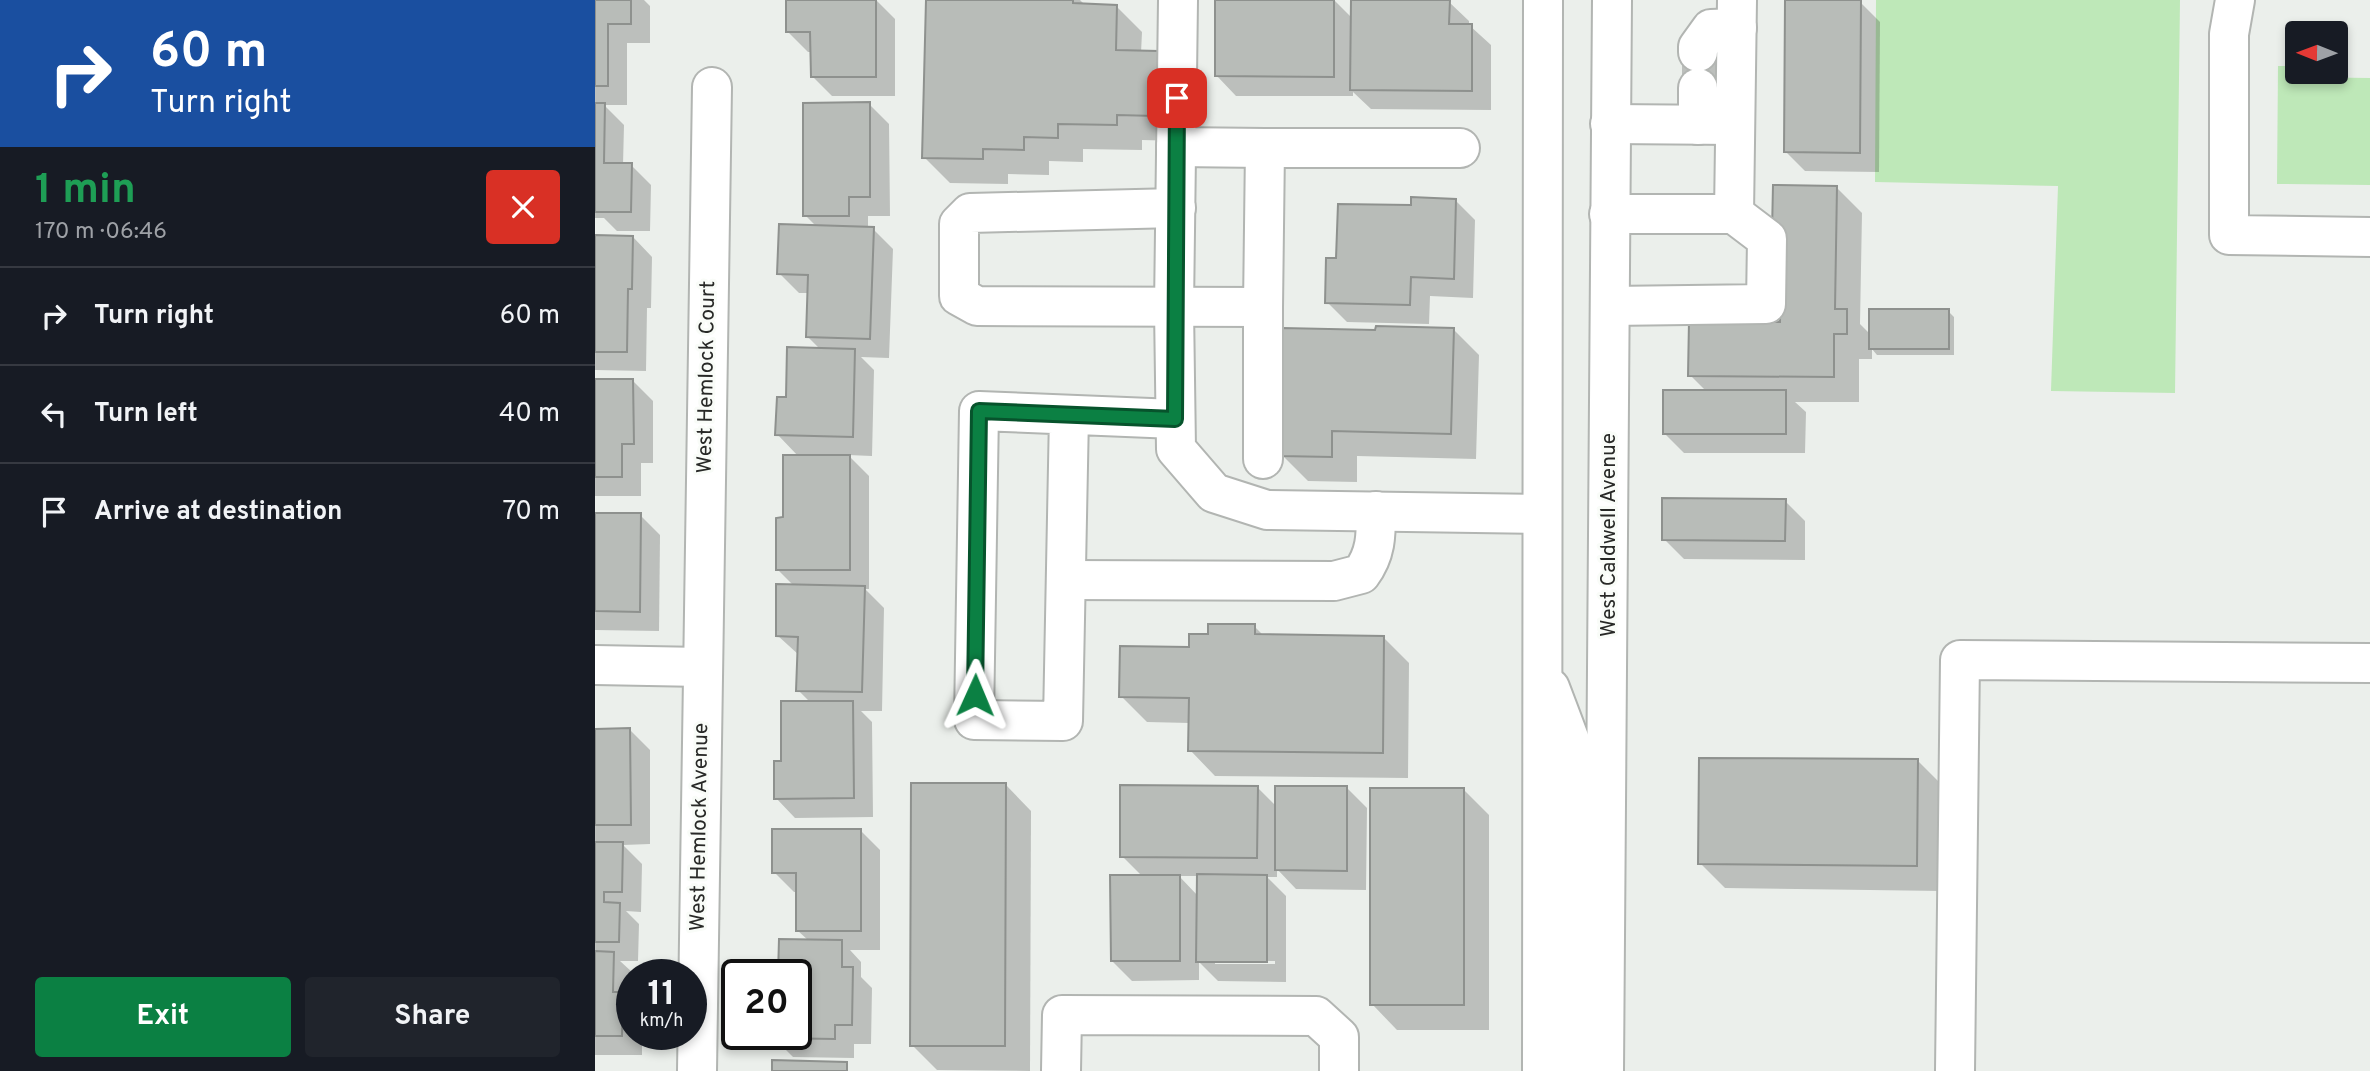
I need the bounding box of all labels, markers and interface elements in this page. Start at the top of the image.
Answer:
north arrow [2285,21,2349,84]
map controls [2285,21,2348,84]
text: 60 m [150,23,268,85]
icon: right [35,28,126,119]
pin [1147,68,1207,128]
icon: arrive [1158,79,1196,117]
text: Turn right [150,84,292,124]
text: 1 min [35,165,136,218]
button: close [486,170,560,244]
text: 170 m · 06:46 [35,218,167,247]
street label: West Hemlock Court [692,280,722,474]
icon: right [35,297,73,335]
text: Turn right [94,300,214,333]
text: 60 m [500,300,560,333]
icon: left [35,395,73,433]
text: Turn left [94,398,198,431]
text: 40 m [499,398,560,431]
street label: West Caldwell Avenue [1596,433,1623,637]
icon: arrive [35,493,73,531]
text: Arrive at destination [94,496,342,529]
text: 70 m [502,496,560,529]
position arrow [938,658,1012,732]
street label: West Hemlock Avenue [685,723,715,931]
speed limit sign: 20 [721,959,812,1050]
text: 11 [648,973,676,1017]
button: Exit [35,977,291,1057]
button: Share [305,977,560,1057]
text: km/h [640,1010,683,1033]

